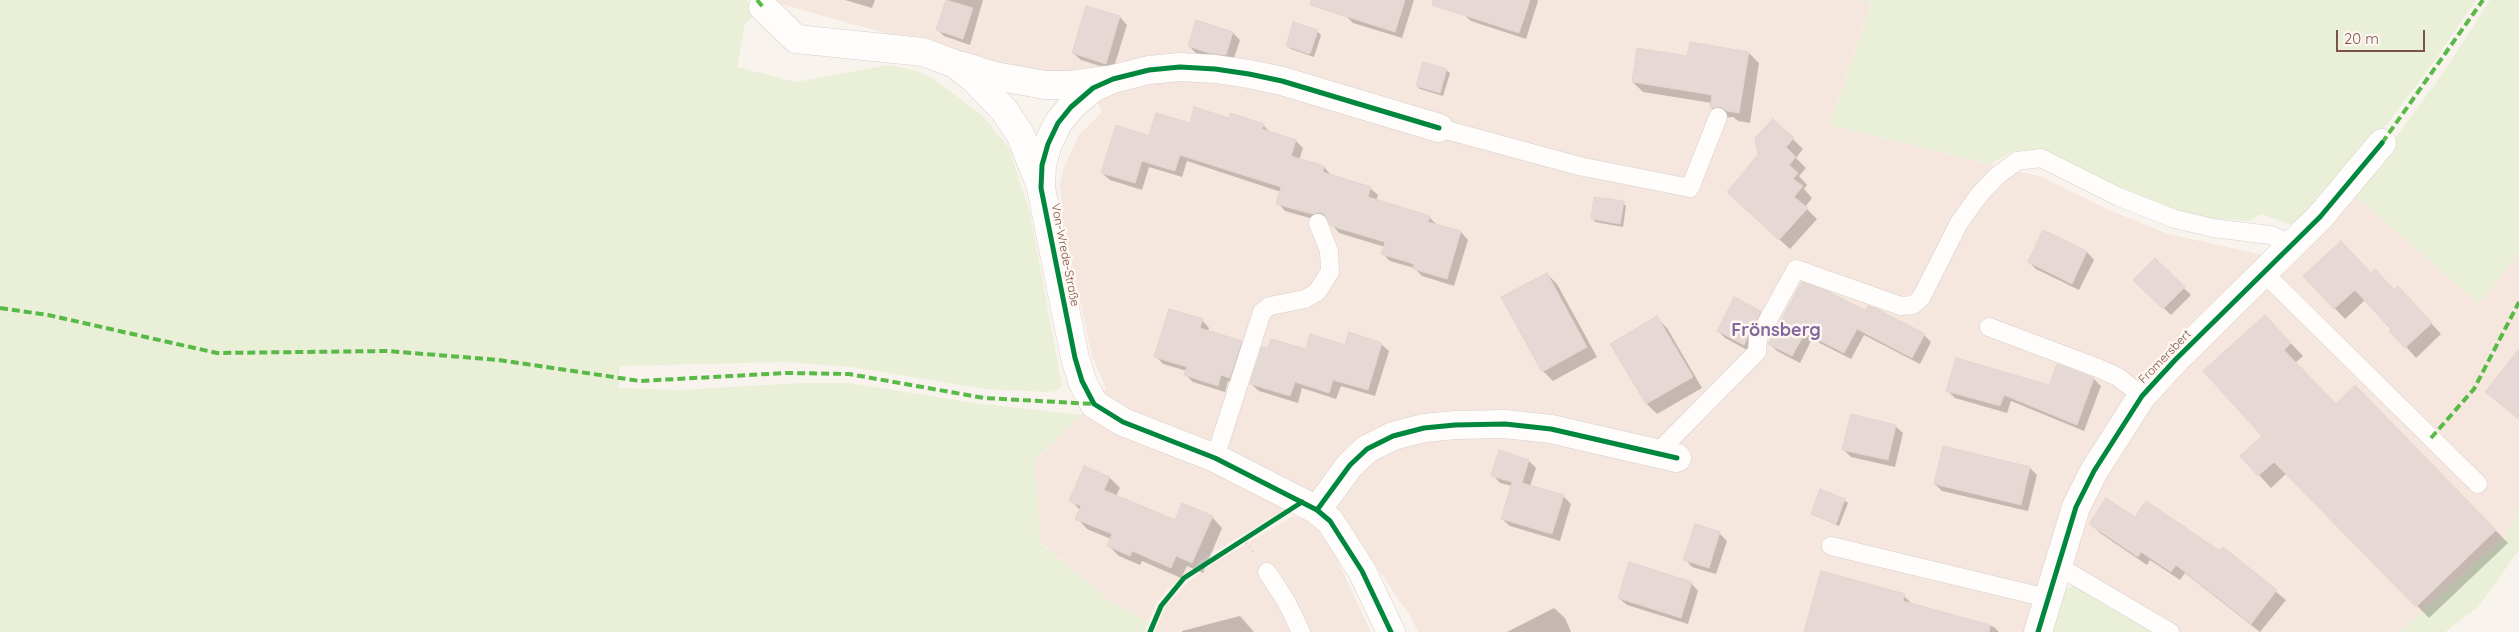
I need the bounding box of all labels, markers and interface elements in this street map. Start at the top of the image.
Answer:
scale bar [2339,20,2428,52]
text: 20 m [2344,29,2379,48]
street label: Von-Wrede-Straße [1048,202,1082,308]
district label: Frönsberg [1731,320,1821,342]
street label: Fromersbert [2136,327,2194,387]

